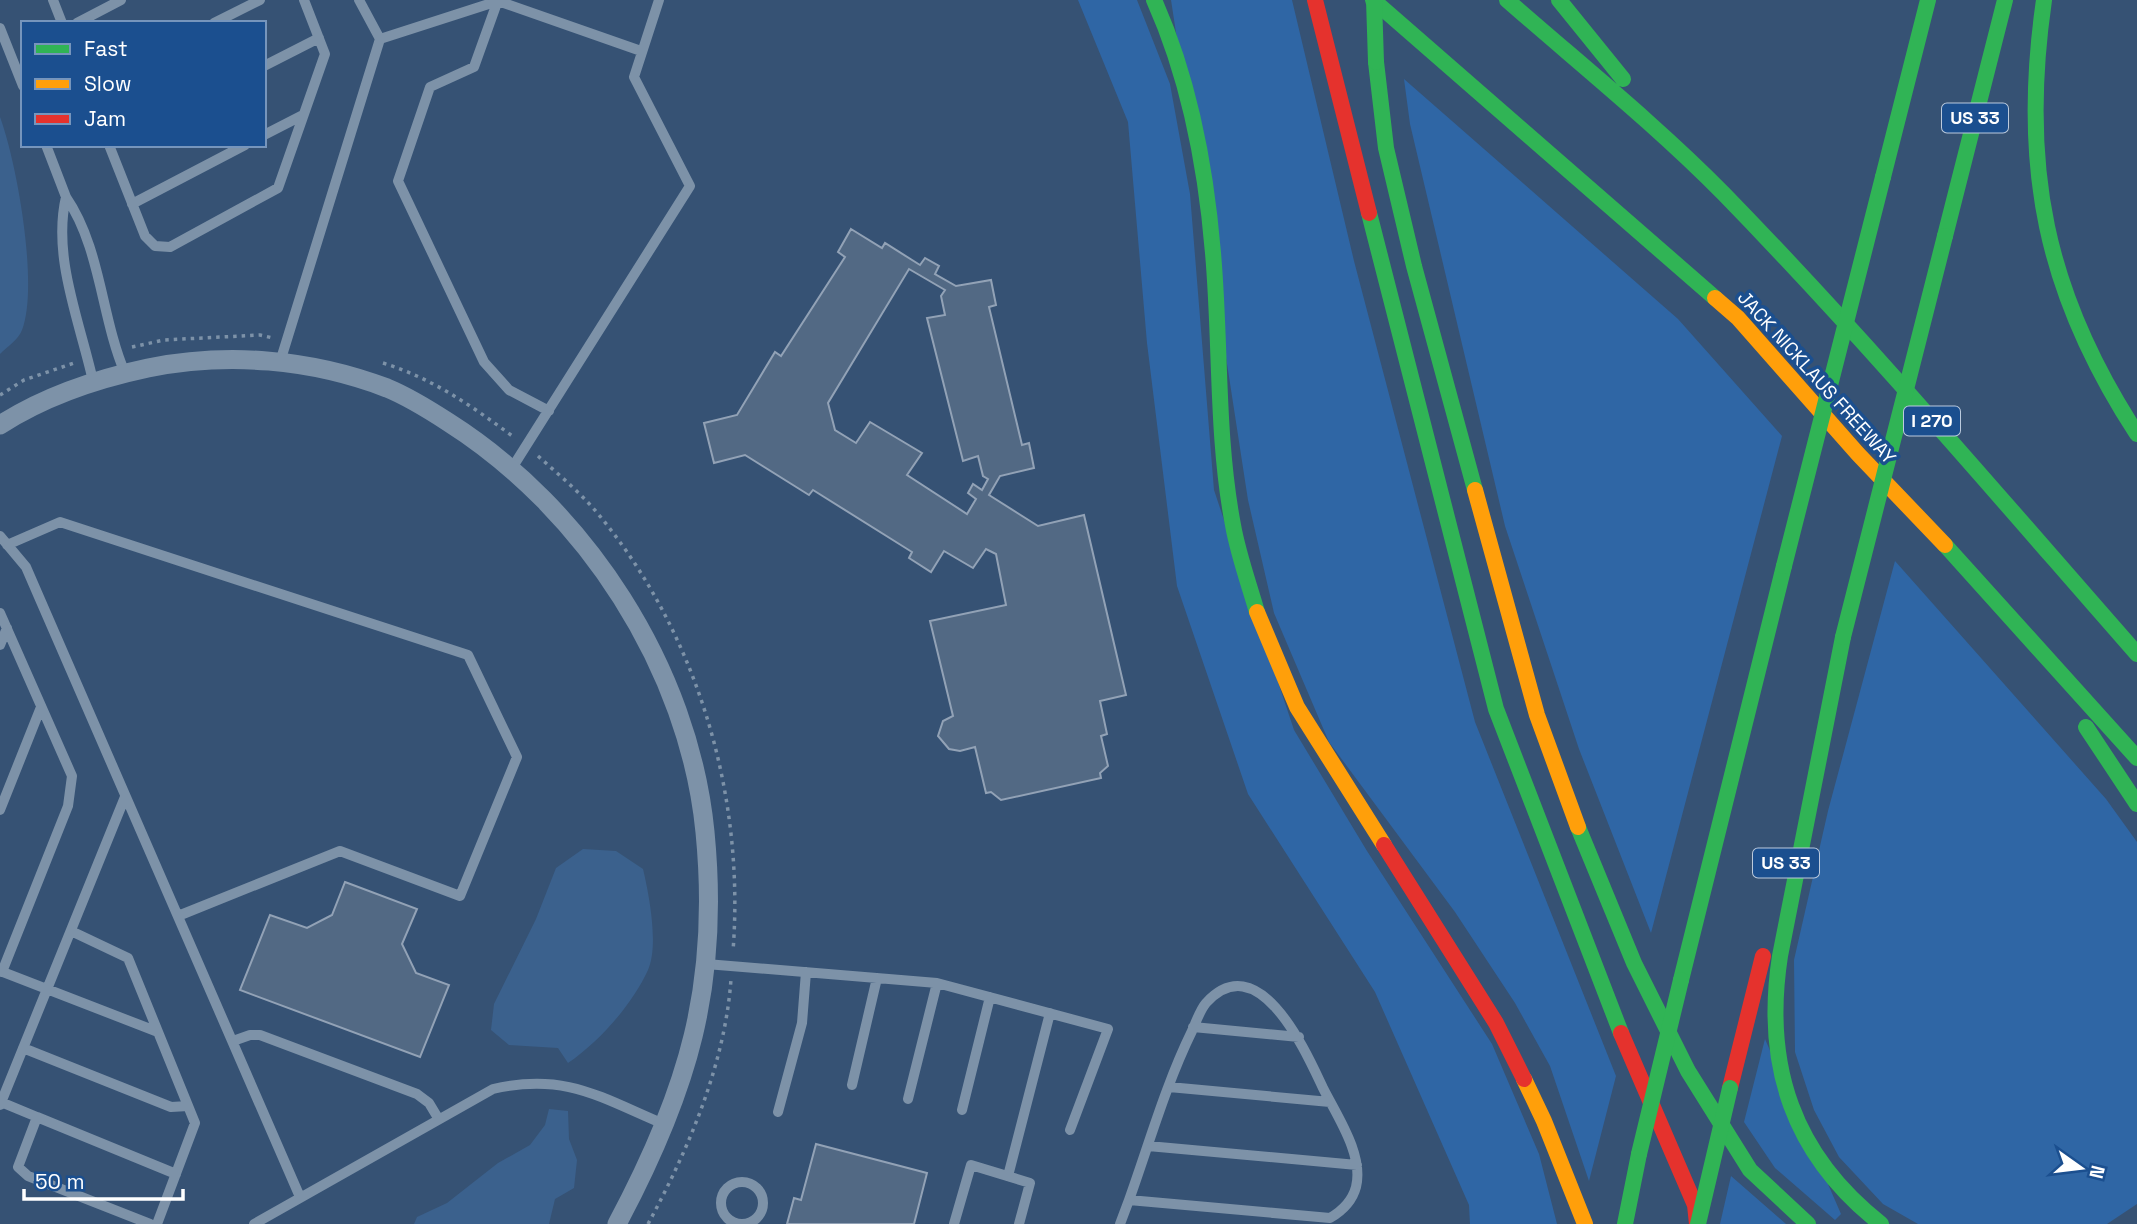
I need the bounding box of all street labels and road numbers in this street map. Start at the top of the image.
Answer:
road number: US 33 [1942,104,2008,132]
street label: JACK NICKLAUS FREEWAY [1732,285,1902,470]
road number: I 270 [1904,407,1960,436]
road number: US 33 [1753,848,1819,878]

